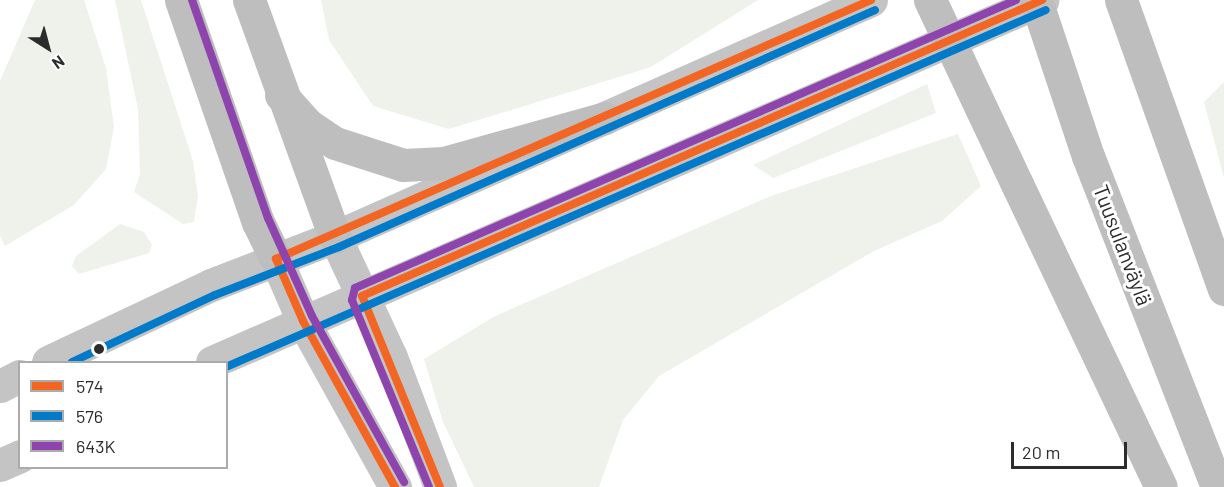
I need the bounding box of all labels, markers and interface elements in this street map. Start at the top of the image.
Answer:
north arrow [18,18,78,78]
text: N [49,52,69,74]
street label: Tuusulanväylä [1088,181,1158,309]
unlabelled marker [93,343,105,355]
legend [18,361,228,469]
text: 574 [76,375,104,397]
text: 576 [76,405,103,427]
scale bar [1014,430,1130,468]
text: 643K [76,435,115,457]
text: 20 m [1022,441,1060,463]

